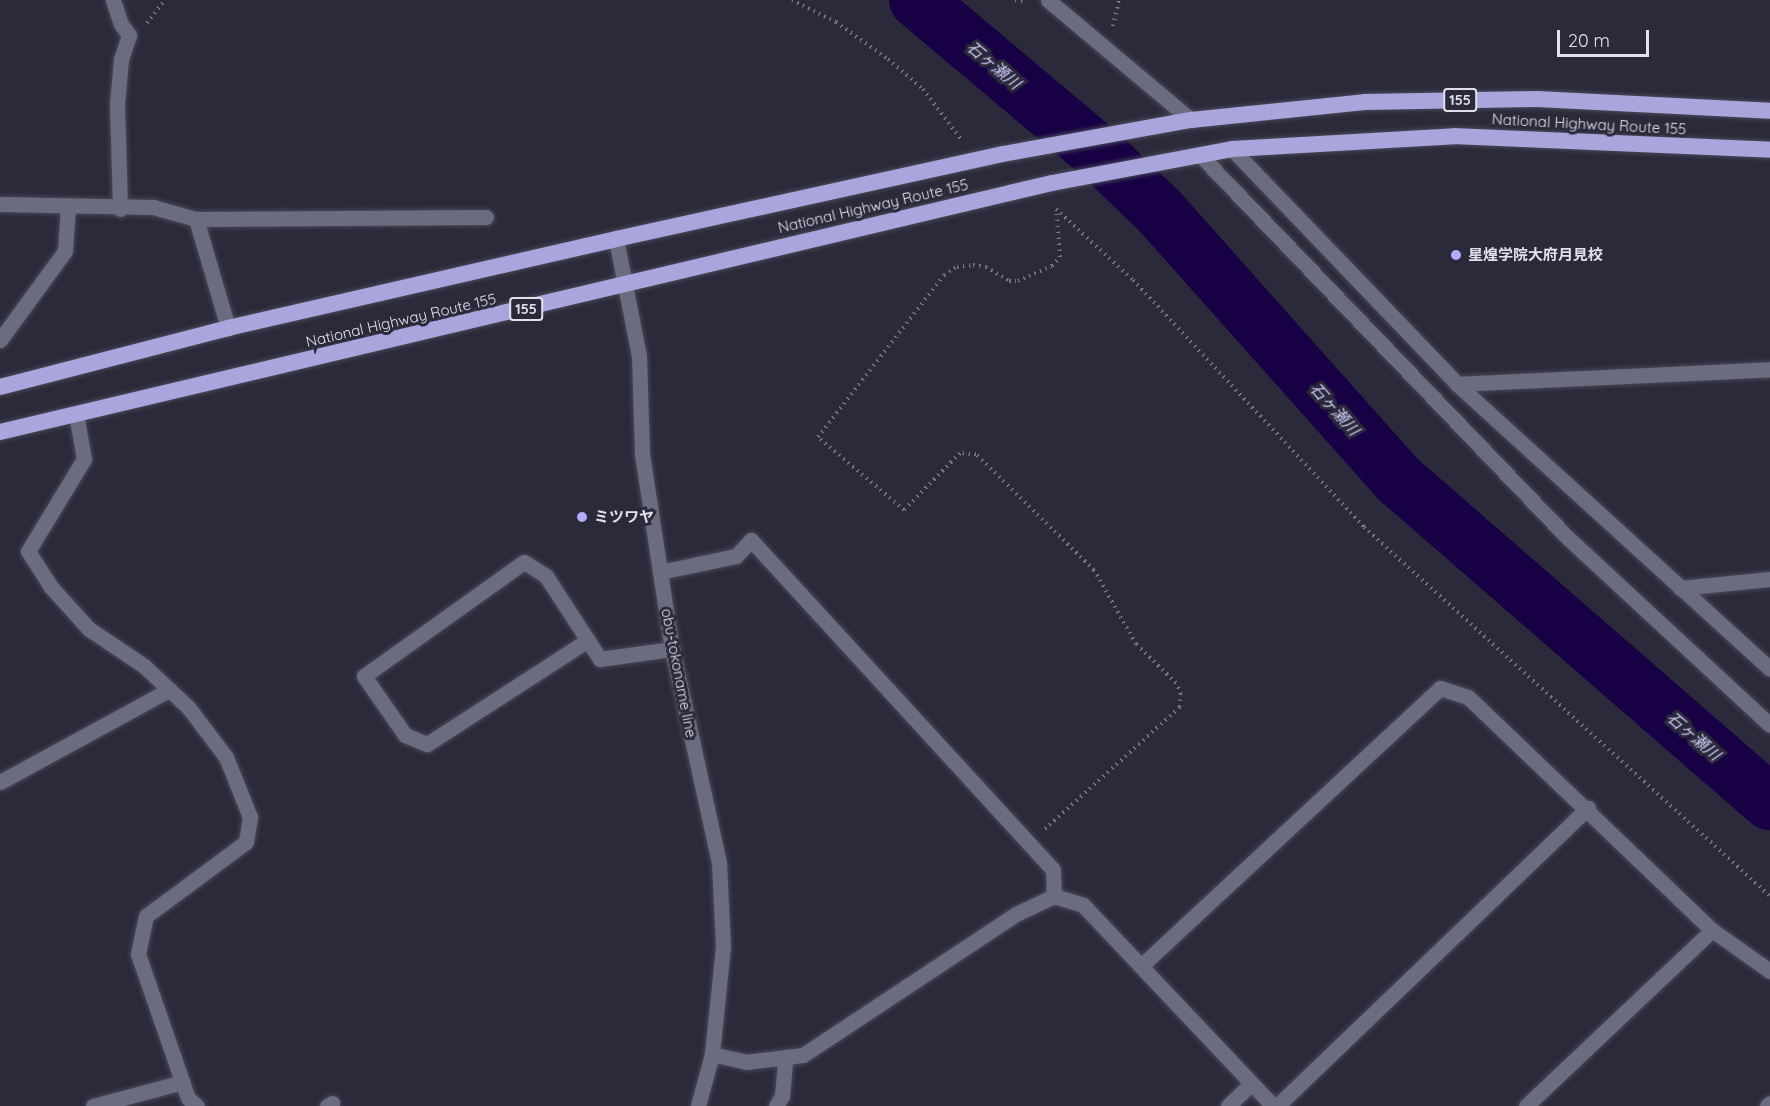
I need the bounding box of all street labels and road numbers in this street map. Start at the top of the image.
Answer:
road number: 155 [1442,89,1478,111]
street label: National Highway Route 155 [1491,110,1687,138]
street label: National Highway Route 155 [776,175,970,237]
street label: National Highway Route 155 [304,289,498,351]
road number: 155 [508,298,544,320]
street label: obu-tokoname line [658,607,700,739]

